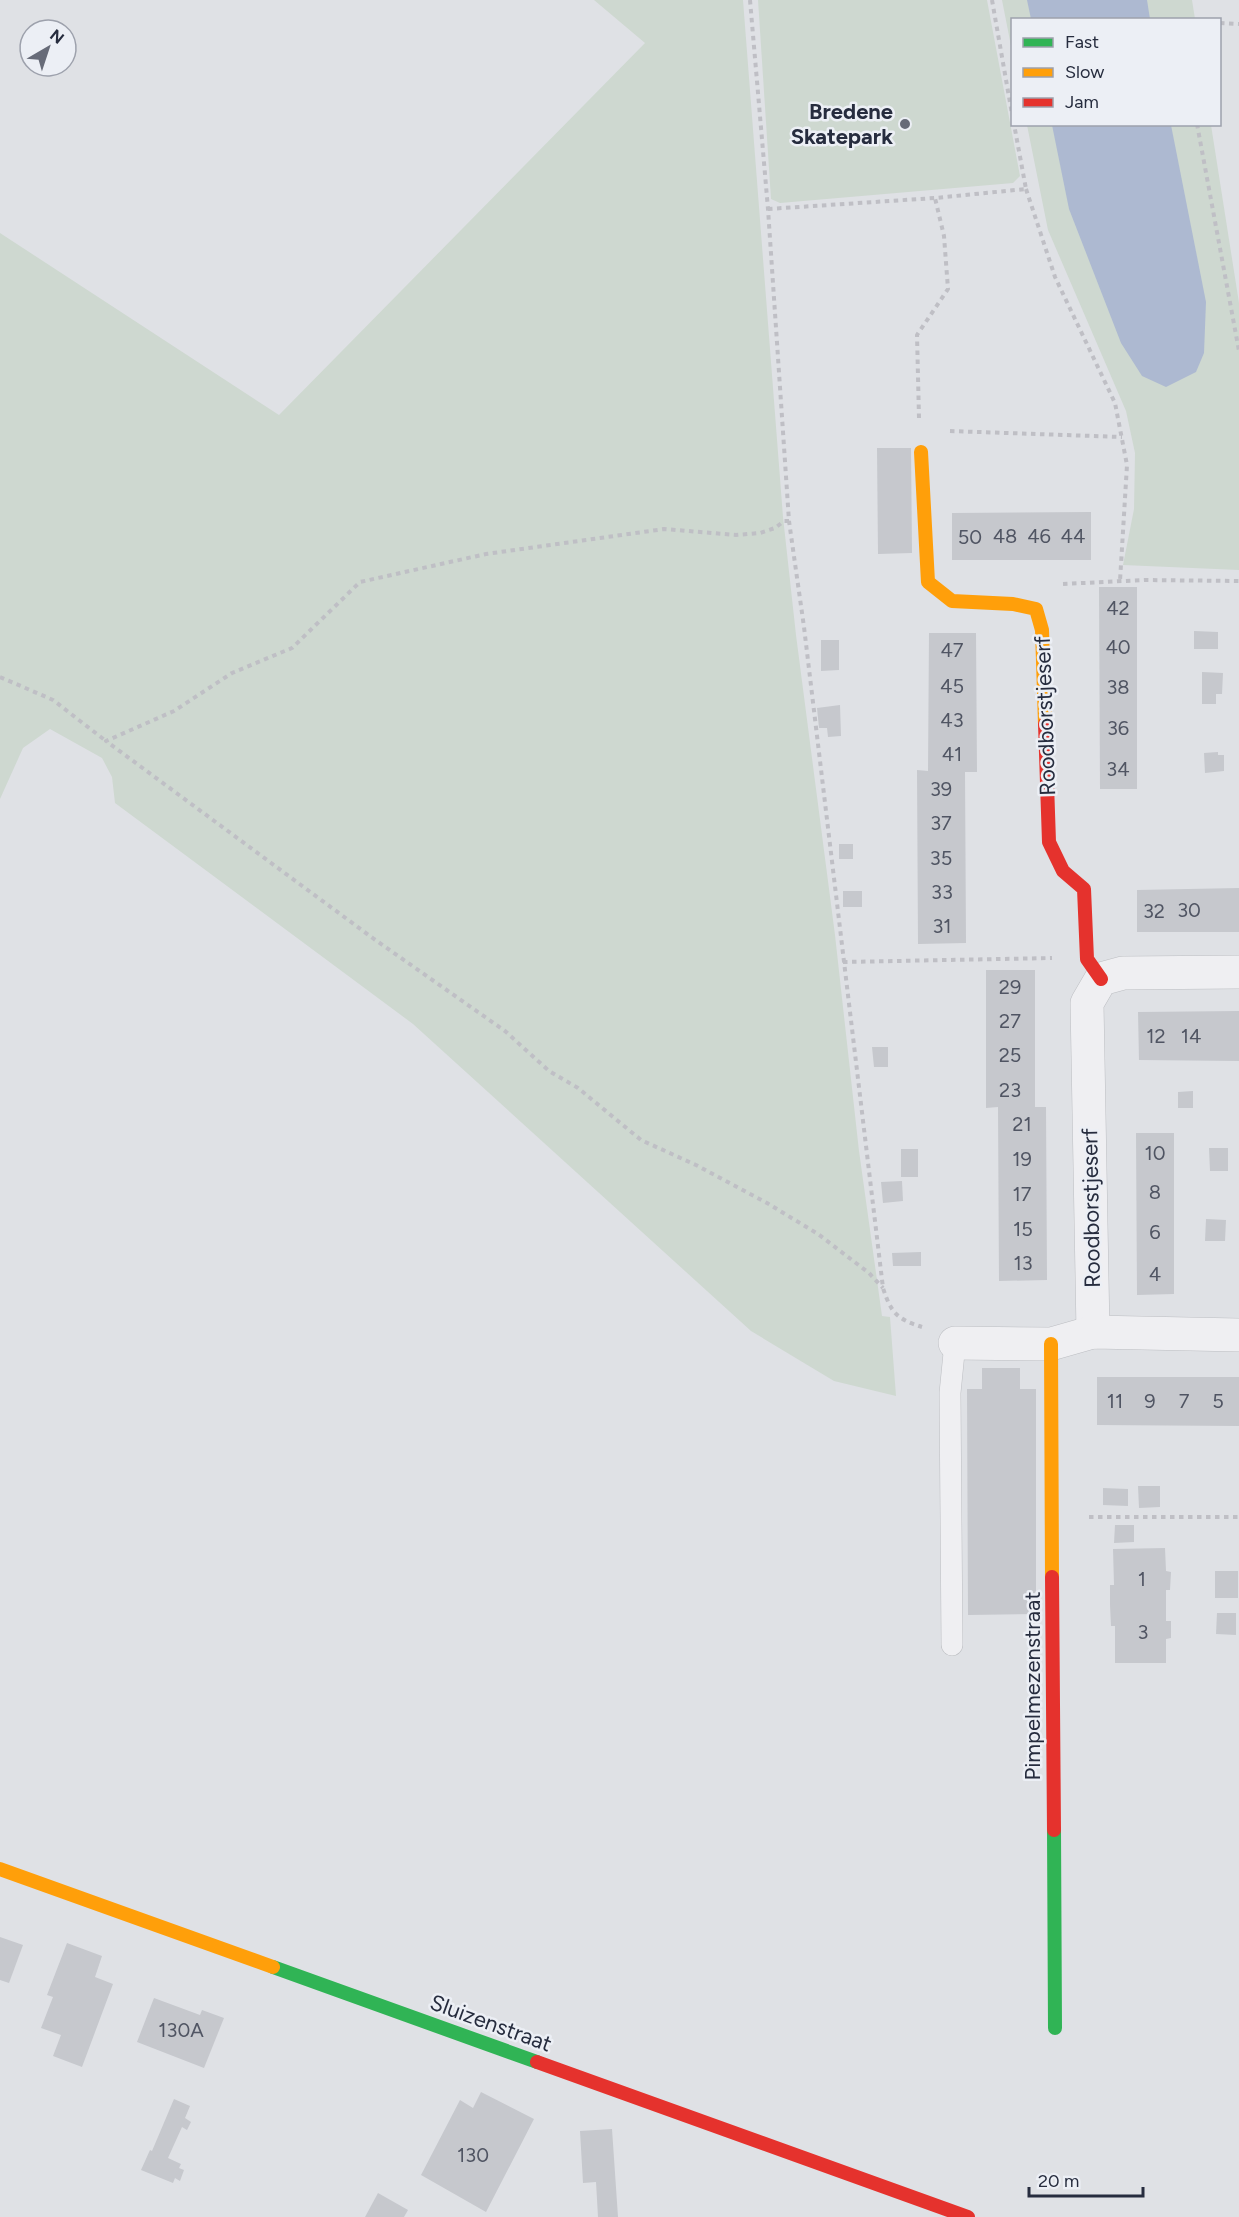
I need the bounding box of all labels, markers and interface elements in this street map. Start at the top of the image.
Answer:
north arrow [18,18,78,78]
legend [1011,18,1221,126]
text: N [46,25,68,48]
text: Fast [1065,31,1099,53]
text: Slow [1065,61,1104,83]
text: Jam [1065,91,1099,113]
place label: Bredene Skatepark [791,98,893,150]
marker: Bredene Skatepark [898,117,912,131]
house number: 48 [993,524,1017,548]
house number: 46 [1027,524,1051,548]
house number: 44 [1061,524,1085,548]
house number: 50 [958,525,982,549]
house number: 42 [1106,596,1130,620]
street label: Roodborstjeserf [1029,635,1061,796]
house number: 40 [1105,635,1131,659]
house number: 47 [940,638,964,662]
house number: 45 [940,674,964,698]
house number: 38 [1106,675,1130,699]
house number: 43 [940,708,964,732]
house number: 36 [1107,716,1129,740]
house number: 41 [942,742,962,766]
house number: 34 [1106,757,1130,781]
house number: 39 [930,777,952,801]
house number: 37 [930,811,952,835]
house number: 35 [930,846,952,870]
house number: 33 [931,880,953,904]
house number: 30 [1177,898,1201,922]
house number: 32 [1143,899,1165,923]
house number: 31 [932,914,952,938]
house number: 29 [999,975,1021,999]
house number: 27 [999,1009,1021,1033]
house number: 12 [1146,1024,1166,1048]
house number: 14 [1181,1024,1201,1048]
house number: 25 [999,1043,1021,1067]
house number: 23 [999,1078,1021,1102]
house number: 21 [1012,1112,1032,1136]
street label: Roodborstjeserf [1076,1127,1106,1288]
house number: 10 [1144,1141,1166,1165]
house number: 19 [1012,1147,1032,1171]
house number: 8 [1149,1180,1161,1204]
house number: 17 [1013,1182,1032,1206]
house number: 15 [1013,1217,1033,1241]
house number: 6 [1149,1220,1161,1244]
house number: 13 [1013,1251,1033,1275]
house number: 4 [1149,1262,1161,1286]
house number: 11 [1107,1389,1123,1413]
house number: 9 [1144,1389,1156,1413]
house number: 7 [1179,1389,1190,1413]
house number: 5 [1212,1389,1224,1413]
house number: 1 [1138,1567,1146,1591]
street label: Pimpelmezenstraat [1019,1591,1046,1781]
house number: 3 [1138,1620,1148,1644]
street label: Sluizenstraat [426,1988,556,2058]
house number: 130A [158,2018,204,2042]
house number: 130 [457,2143,489,2167]
scale bar [1029,2160,1143,2198]
text: 20 m [1038,2170,1079,2192]

